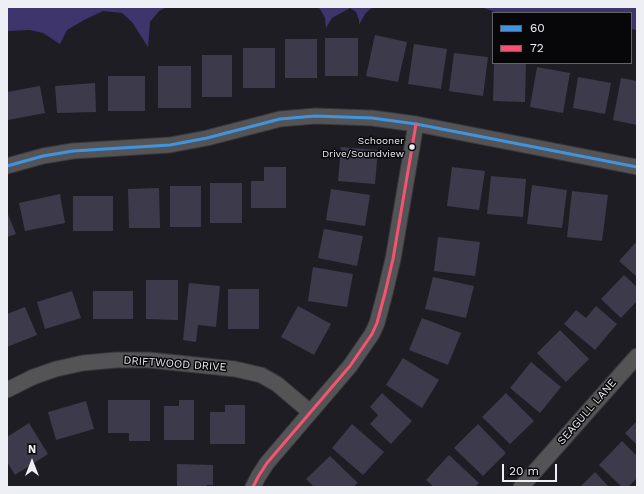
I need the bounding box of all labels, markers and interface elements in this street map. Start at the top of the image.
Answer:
legend [492,12,632,64]
text: 60 [530,21,545,35]
text: 72 [530,41,544,55]
place label: Schooner Drive/Soundview [322,135,404,158]
marker: Schooner Drive/Soundview [407,142,417,152]
street label: DRIFTWOOD DRIVE [123,354,227,374]
street label: SEAGULL LANE [555,376,619,448]
north arrow [12,442,52,482]
text: N [28,443,36,456]
scale bar [504,456,559,482]
text: 20 m [509,464,539,478]

